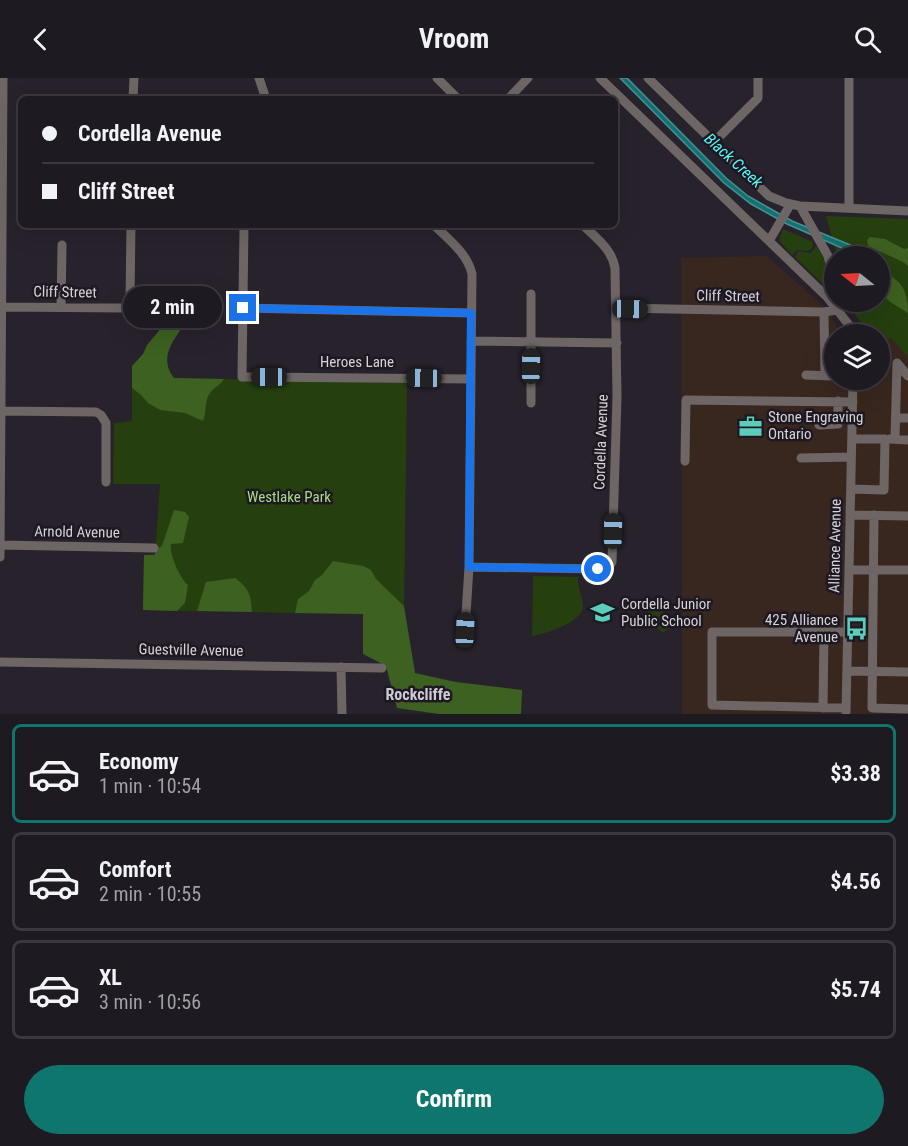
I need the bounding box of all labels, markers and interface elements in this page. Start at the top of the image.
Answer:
icon: back [24,23,57,56]
text: Vroom [419,23,489,55]
icon: search [851,23,884,56]
text: Cordella Avenue [78,121,222,146]
water label: Black Creek [700,129,768,192]
text: Cliff Street [78,179,175,204]
north arrow [824,246,890,312]
map controls [824,246,890,390]
street label: Cliff Street [33,282,97,302]
street label: Cliff Street [696,286,760,306]
callout: 2 min [123,287,222,329]
route end [229,294,256,321]
text: 2 min [150,295,195,319]
car [612,300,648,318]
button: layers [824,324,890,390]
car [522,348,540,384]
street label: Heroes Lane [320,353,394,371]
car [251,368,287,386]
car [406,369,442,387]
street label: Cordella Avenue [590,394,612,490]
place label: Stone Engraving Ontario [768,408,863,443]
office icon: Stone Engraving Ontario [737,413,763,439]
park label: Westlake Park [247,488,331,506]
street label: Alliance Avenue [825,499,845,593]
car [604,513,622,549]
street label: Arnold Avenue [34,522,120,542]
route start [584,555,611,582]
place label: Cordella Junior Public School [621,595,711,630]
school or university icon: Cordella Junior Public School [590,600,616,626]
place label: 425 Alliance Avenue [765,611,838,646]
car [455,612,475,648]
bus stop icon: 425 Alliance Avenue [843,616,869,642]
street label: Guestville Avenue [138,640,244,660]
district label: Rockcliffe [385,685,451,704]
icon: car [27,747,81,801]
text: Economy [99,749,179,774]
text: $3.38 [830,761,881,786]
text: 1 min · 10:54 [99,774,201,798]
icon: car [27,855,81,909]
text: Comfort [99,857,172,882]
text: $4.56 [830,869,881,894]
text: 2 min · 10:55 [99,882,201,906]
icon: car [27,963,81,1017]
text: XL [99,965,122,990]
text: $5.74 [830,977,881,1002]
text: 3 min · 10:56 [99,990,201,1014]
button: Confirm [24,1065,884,1134]

